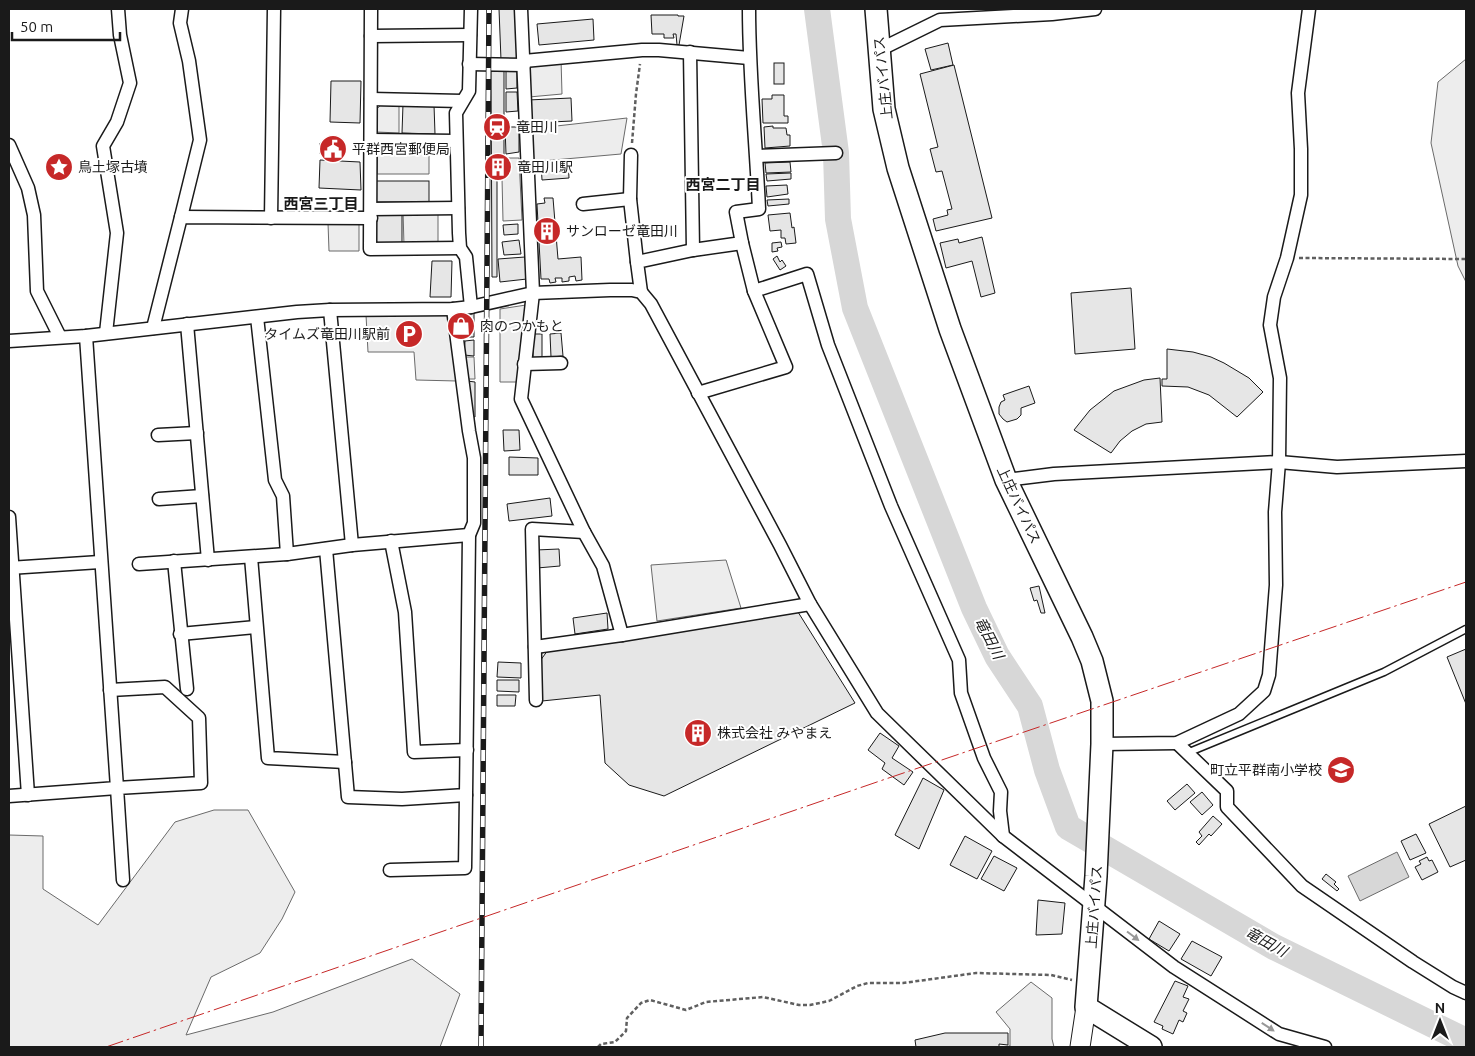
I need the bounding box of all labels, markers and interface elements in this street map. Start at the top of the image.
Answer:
scale bar [12,10,120,42]
text: 50 m [20,18,53,35]
street label: 上庄バイパス [871,36,895,120]
station icon: 竜田川 [482,112,512,142]
place label: 竜田川 [516,119,558,135]
public building icon: 平群西宮郵便局 [318,134,348,164]
place label: 平群西宮郵便局 [352,141,450,157]
place icon: 鳥土塚古墳 [44,152,74,182]
building icon: 竜田川駅 [483,152,513,182]
place label: 鳥土塚古墳 [78,159,148,175]
place label: 竜田川駅 [517,159,573,175]
district label: 西宮二丁目 [685,176,761,193]
district label: 西宮三丁目 [283,195,359,212]
building icon: サンローゼ竜田川 [532,216,562,246]
place label: サンローゼ竜田川 [566,223,678,239]
shop icon: 肉のつかもと [446,311,476,341]
place label: 肉のつかもと [480,318,564,334]
parking icon: タイムズ竜田川駅前 [394,319,424,349]
place label: タイムズ竜田川駅前 [264,326,390,342]
street label: 上庄バイパス [994,464,1044,546]
water label: 竜田川 [972,614,1008,663]
building icon: 株式会社 みやまえ [683,718,713,748]
place label: 株式会社 みやまえ [717,725,832,741]
school or university icon: 町立平群南小学校 [1326,755,1356,785]
place label: 町立平群南小学校 [1210,762,1322,778]
street label: 上庄バイパス [1083,865,1105,949]
water label: 竜田川 [1242,923,1292,961]
one-way arrow [1126,931,1140,941]
north arrow [1415,996,1465,1046]
text: N [1435,1000,1445,1016]
one-way arrow [1261,1022,1274,1032]

